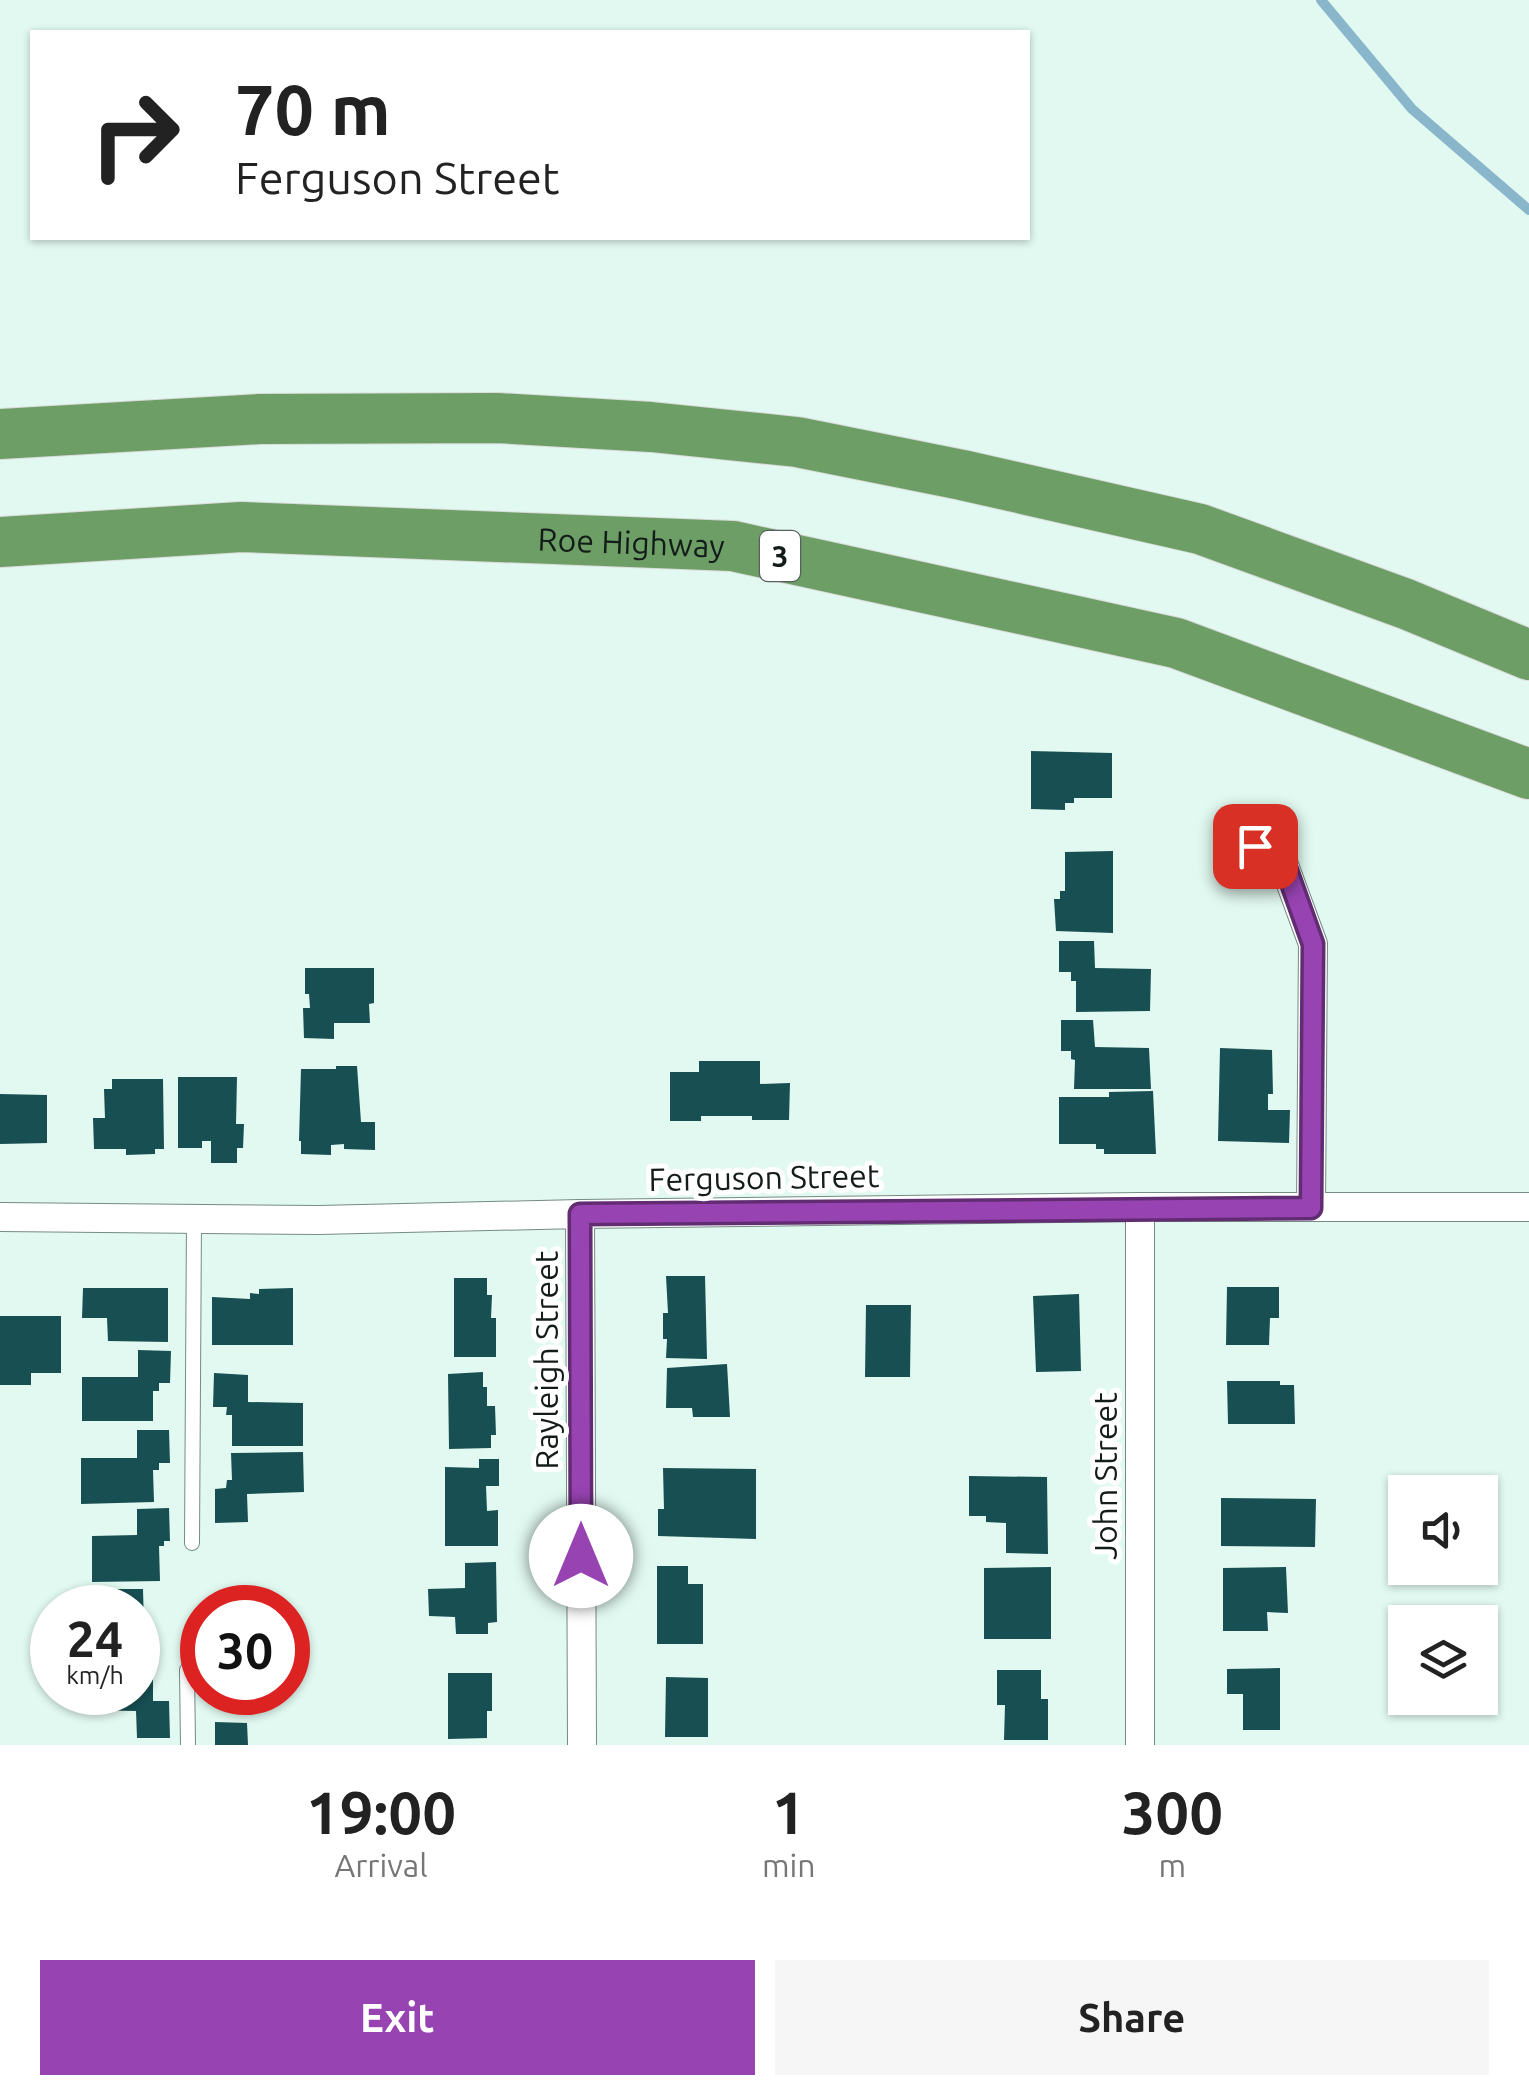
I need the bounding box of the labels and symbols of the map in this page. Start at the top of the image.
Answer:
street label: Roe Highway [537,520,725,564]
road number: 3 [760,531,800,581]
pin [1213,804,1298,889]
street label: Ferguson Street [648,1157,880,1197]
street label: Rayleigh Street [528,1250,564,1469]
street label: John Street [1087,1392,1123,1560]
position arrow [529,1504,633,1608]
speed limit sign: 30 [180,1585,310,1715]

